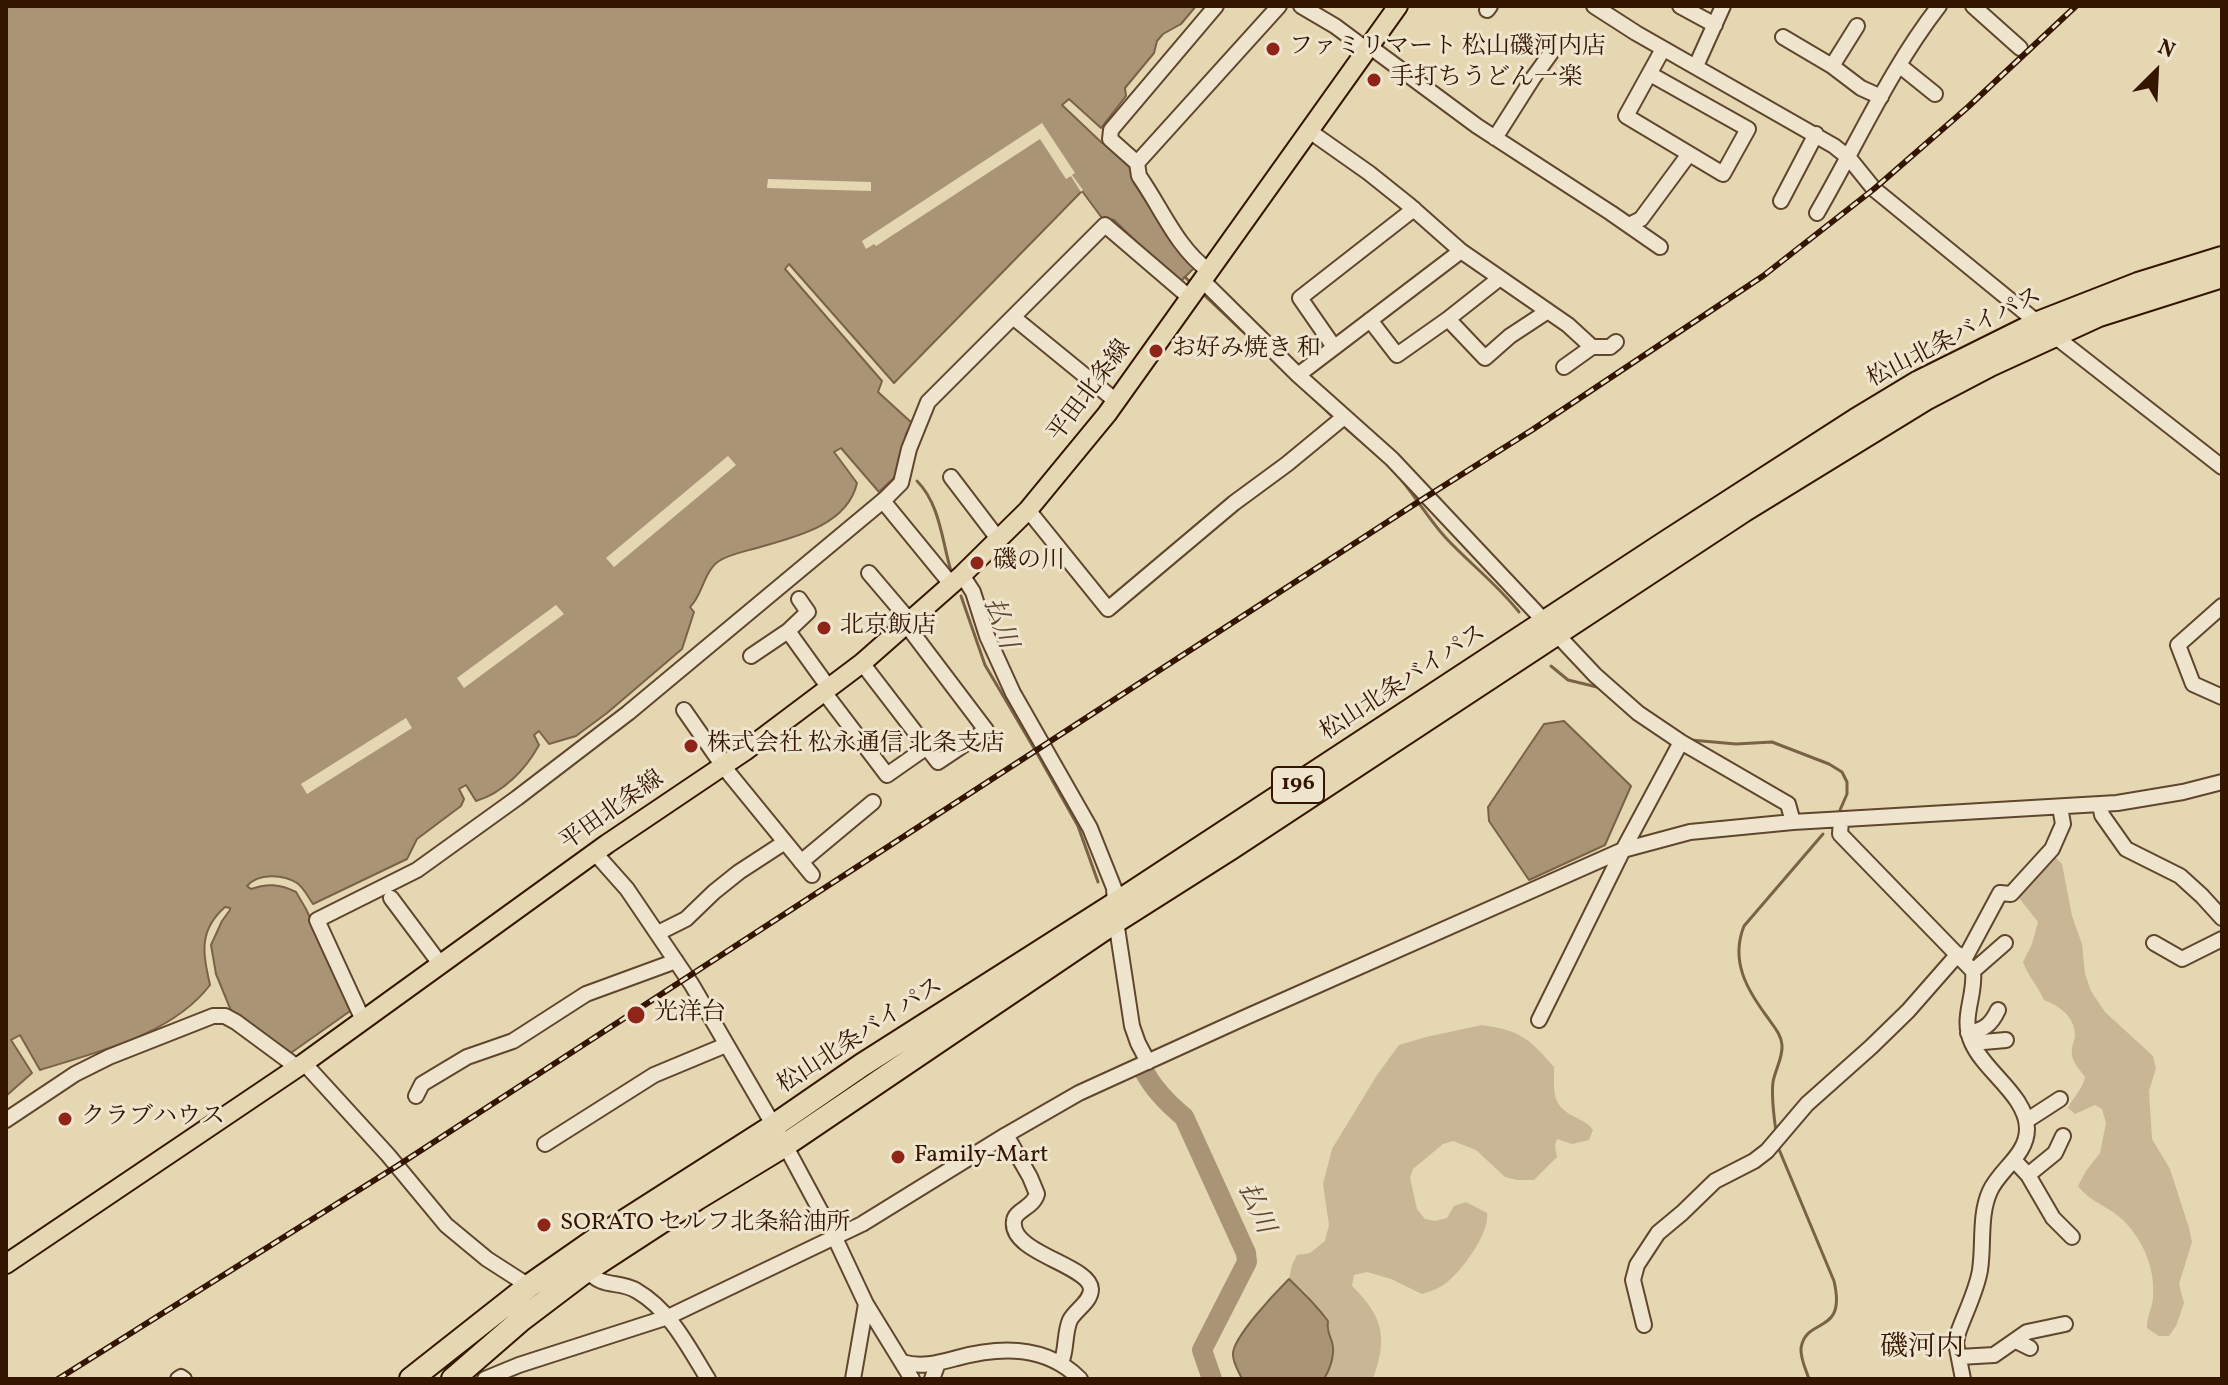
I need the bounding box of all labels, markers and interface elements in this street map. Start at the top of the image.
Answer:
north arrow [2116,32,2196,112]
text: N [2152,32,2180,67]
place label: ファミリマート 松山磯河内店 [1289,35,1606,63]
marker: ファミリマート 松山磯河内店 [1264,40,1282,58]
place label: 手打ちうどん一楽 [1390,66,1582,94]
marker: 手打ちうどん一楽 [1365,71,1383,89]
street label: 松山北条バイパス [1863,283,2047,395]
street label: 平田北条線 [1043,335,1139,449]
place label: お好み焼き 和 [1172,337,1321,365]
marker: お好み焼き 和 [1147,342,1165,360]
place label: 磯の川 [993,549,1065,577]
marker: 磯の川 [968,554,986,572]
water label: 払川 [974,594,1022,654]
place label: 北京飯店 [840,614,936,642]
marker: 北京飯店 [815,619,833,637]
street label: 松山北条バイパス [1316,620,1492,748]
place label: 株式会社 松永通信 北条支店 [707,732,1005,760]
marker: 株式会社 松永通信 北条支店 [682,737,700,755]
street label: 平田北条線 [556,766,670,858]
road number: 196 [1272,767,1324,803]
street label: 松山北条バイパス [773,973,949,1101]
place label: 光洋台 [654,1001,726,1029]
marker: 光洋台 [625,1004,647,1026]
place label: クラブハウス [81,1105,225,1133]
marker: クラブハウス [56,1110,74,1128]
place label: Family-Mart [914,1143,1048,1171]
marker: Family-Mart [889,1148,907,1166]
water label: 払川 [1229,1179,1279,1239]
place label: SORATO セルフ北条給油所 [560,1211,851,1239]
marker: SORATO セルフ北条給油所 [535,1216,553,1234]
district label: 磯河内 [1880,1333,1964,1367]

